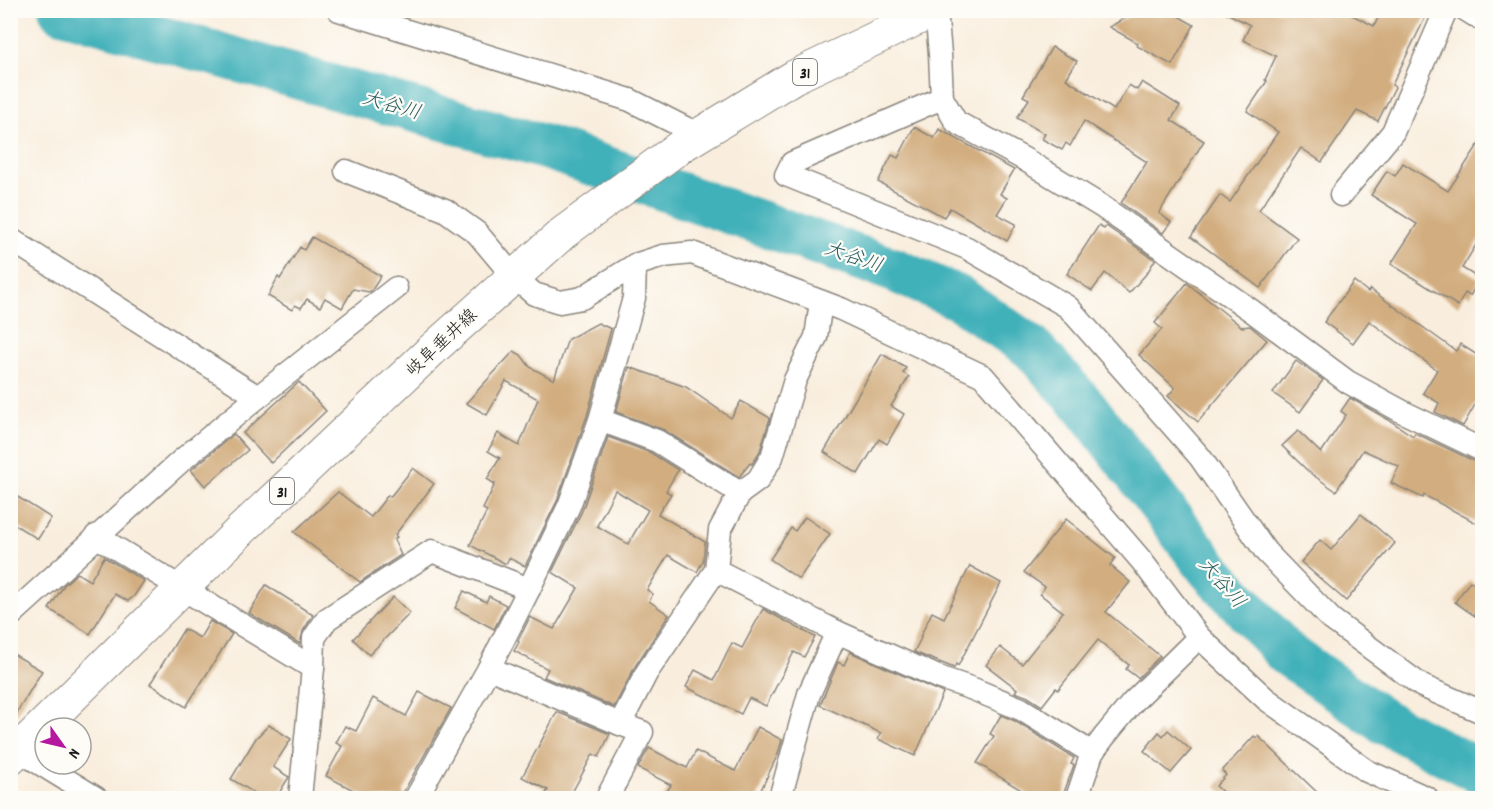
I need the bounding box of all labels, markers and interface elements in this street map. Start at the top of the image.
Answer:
road number: 31 [793,59,817,85]
water label: 大谷川 [358,85,424,129]
water label: 大谷川 [820,236,886,282]
street label: 岐阜垂井線 [401,304,484,384]
road number: 31 [270,478,294,504]
water label: 大谷川 [1190,552,1251,616]
north arrow [33,716,93,776]
text: N [62,743,85,763]

